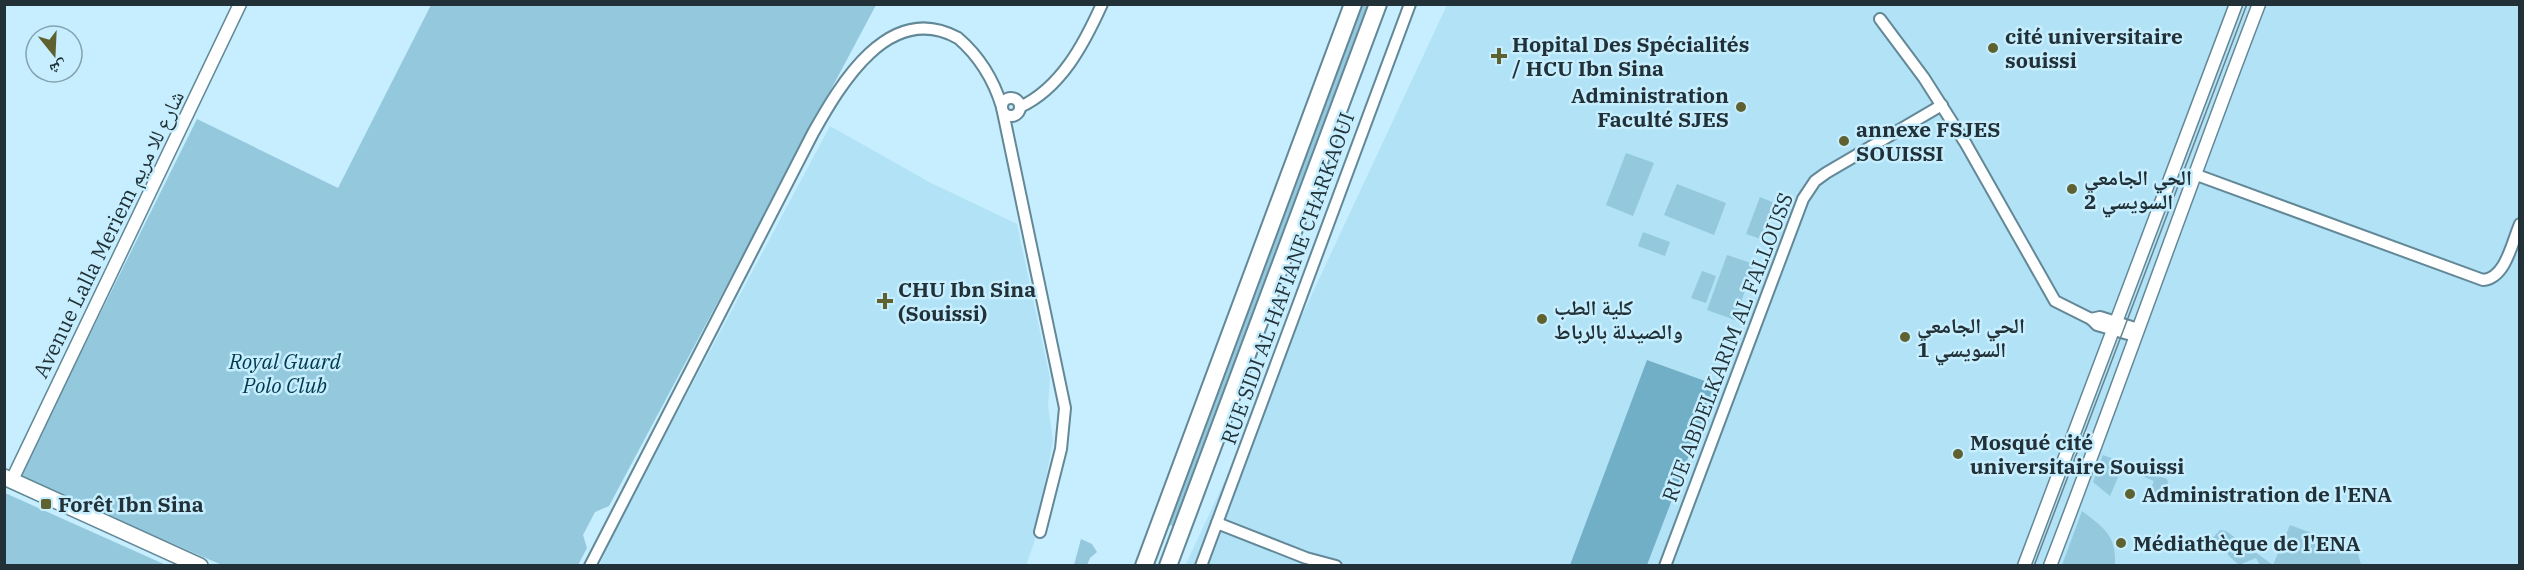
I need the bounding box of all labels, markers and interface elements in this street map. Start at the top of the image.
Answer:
place label: cité universitaire souissi [2005,22,2183,74]
north arrow [24,24,84,84]
place label: Hopital Des Spécialités / HCU Ibn Sina [1512,30,1749,82]
marker: cité universitaire souissi [1986,41,2000,55]
marker: Hopital Des Spécialités / HCU Ibn Sina [1490,47,1508,65]
text: ش [47,56,70,80]
place label: Administration Faculté SJES [1571,81,1729,133]
street label: Avenue Lalla Meriem شارع للا مريم [26,86,191,383]
marker: Administration Faculté SJES [1734,100,1748,114]
street label: RUE SIDI AL HAFIANE CHARKAOUI [1214,108,1360,448]
place label: annexe FSJES SOUISSI [1856,115,2000,167]
marker: annexe FSJES SOUISSI [1837,134,1851,148]
place label: الحي الجامعي السويسي 2 [2084,163,2192,218]
marker: الحي الجامعي السويسي 2 [2065,182,2079,196]
street label: RUE ABDELKARIM AL FALLOUSS [1655,189,1799,505]
place label: CHU Ibn Sina (Souissi) [898,275,1036,327]
marker: CHU Ibn Sina (Souissi) [876,292,894,310]
place label: كلية الطب والصيدلة بالرباط [1554,293,1683,345]
place label: الحي الجامعي السويسي 1 [1917,311,2025,366]
marker: كلية الطب والصيدلة بالرباط [1535,312,1549,326]
marker: الحي الجامعي السويسي 1 [1898,330,1912,344]
park label: Royal Guard Polo Club [228,347,342,399]
place label: Mosqué cité universitaire Souissi [1970,428,2184,480]
marker: Mosqué cité universitaire Souissi [1951,447,1965,461]
place label: Administration de l'ENA [2142,480,2392,508]
marker: Administration de l'ENA [2123,487,2137,501]
place label: Forêt Ibn Sina [58,490,204,518]
marker: Forêt Ibn Sina [39,497,53,511]
place label: Médiathèque de l'ENA [2133,529,2361,557]
marker: Médiathèque de l'ENA [2114,536,2128,550]

